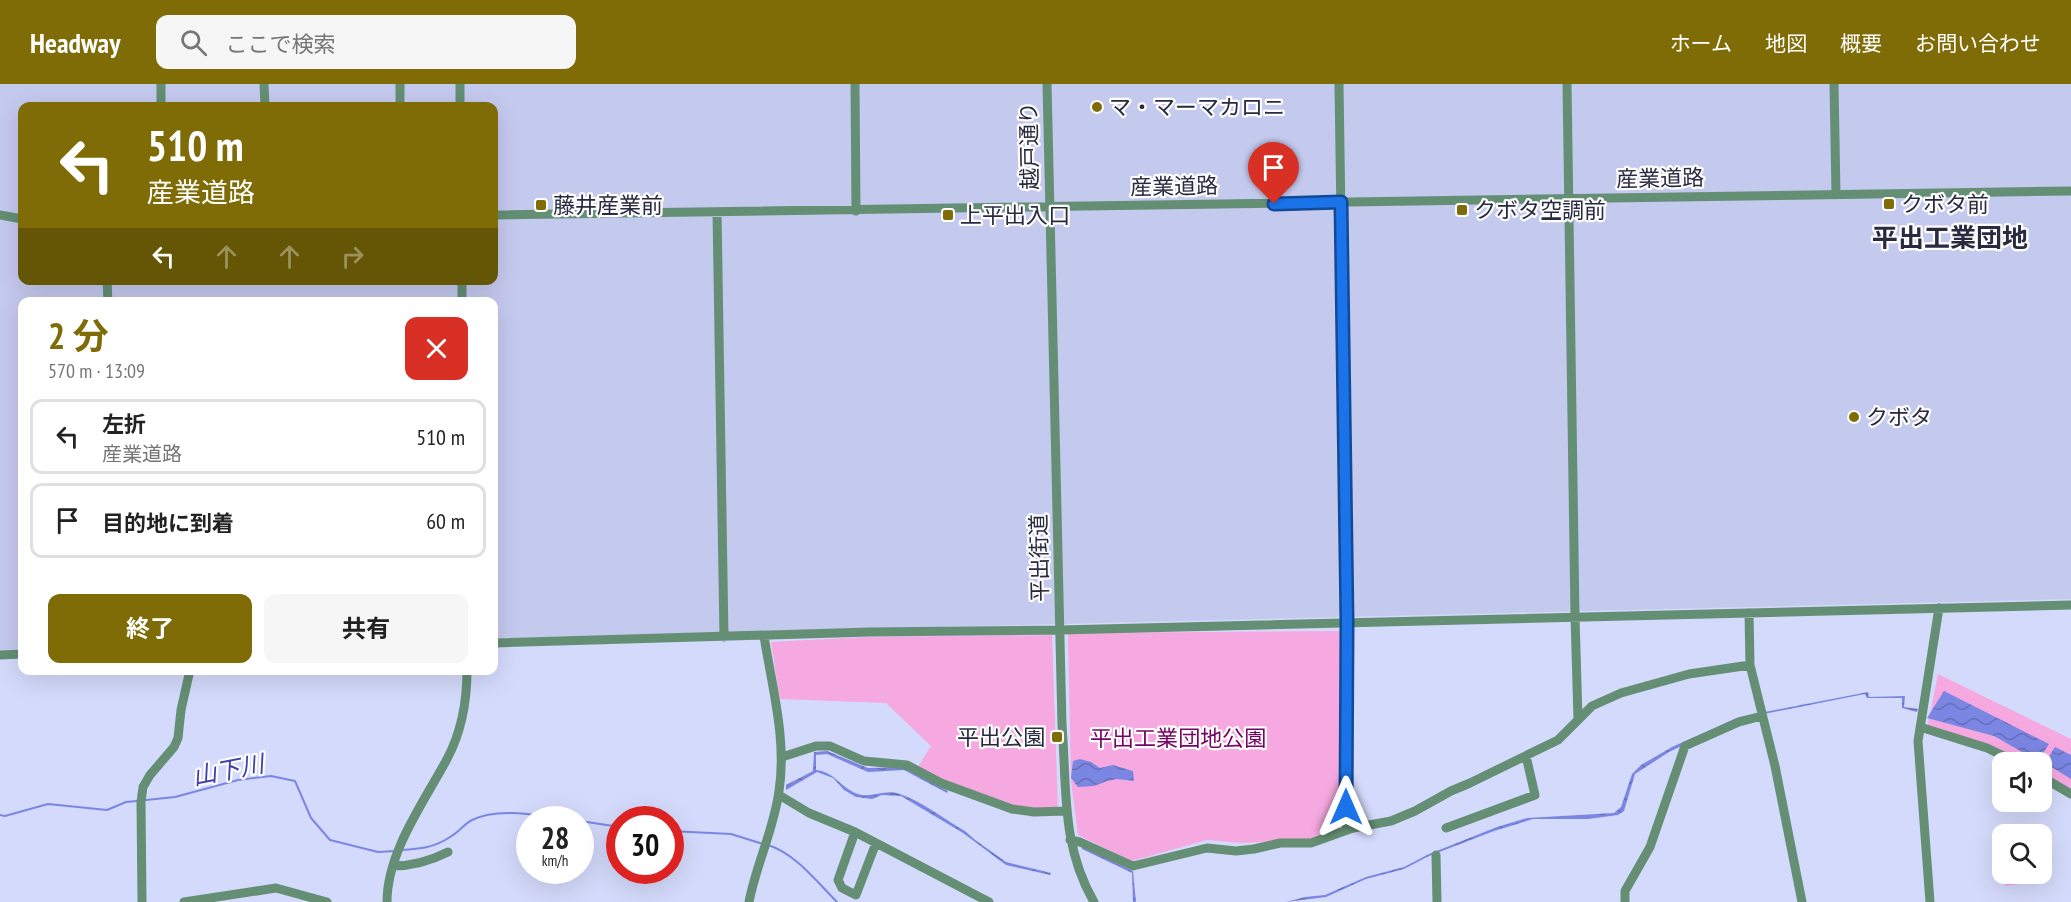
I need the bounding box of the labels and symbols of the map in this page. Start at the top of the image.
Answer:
place label: マ・マーマカロニ [1109,93,1285,121]
marker: マ・マーマカロニ [1090,100,1104,114]
street label: 越戸通り [1014,102,1044,190]
pin [1248,142,1299,204]
street label: 産業道路 [1616,163,1704,193]
street label: 産業道路 [1130,171,1218,201]
place label: クボタ前 [1901,190,1989,218]
place label: 藤井産業前 [553,191,663,219]
place label: クボタ空調前 [1474,196,1606,224]
marker: クボタ前 [1882,197,1896,211]
marker: 藤井産業前 [534,198,548,212]
place label: 上平出入口 [960,201,1070,229]
marker: クボタ空調前 [1455,203,1469,217]
marker: 上平出入口 [941,208,955,222]
district label: 平出工業団地 [1872,221,2028,254]
place label: クボタ [1866,403,1932,431]
marker: クボタ [1847,410,1861,424]
street label: 平出街道 [1024,514,1054,602]
place label: 平出公園 [957,723,1045,751]
park label: 平出工業団地公園 [1090,724,1266,752]
marker: 平出公園 [1050,730,1064,744]
water label: 山下川 [190,747,269,792]
position arrow [1314,775,1378,839]
speed limit sign: 30 [606,806,684,884]

